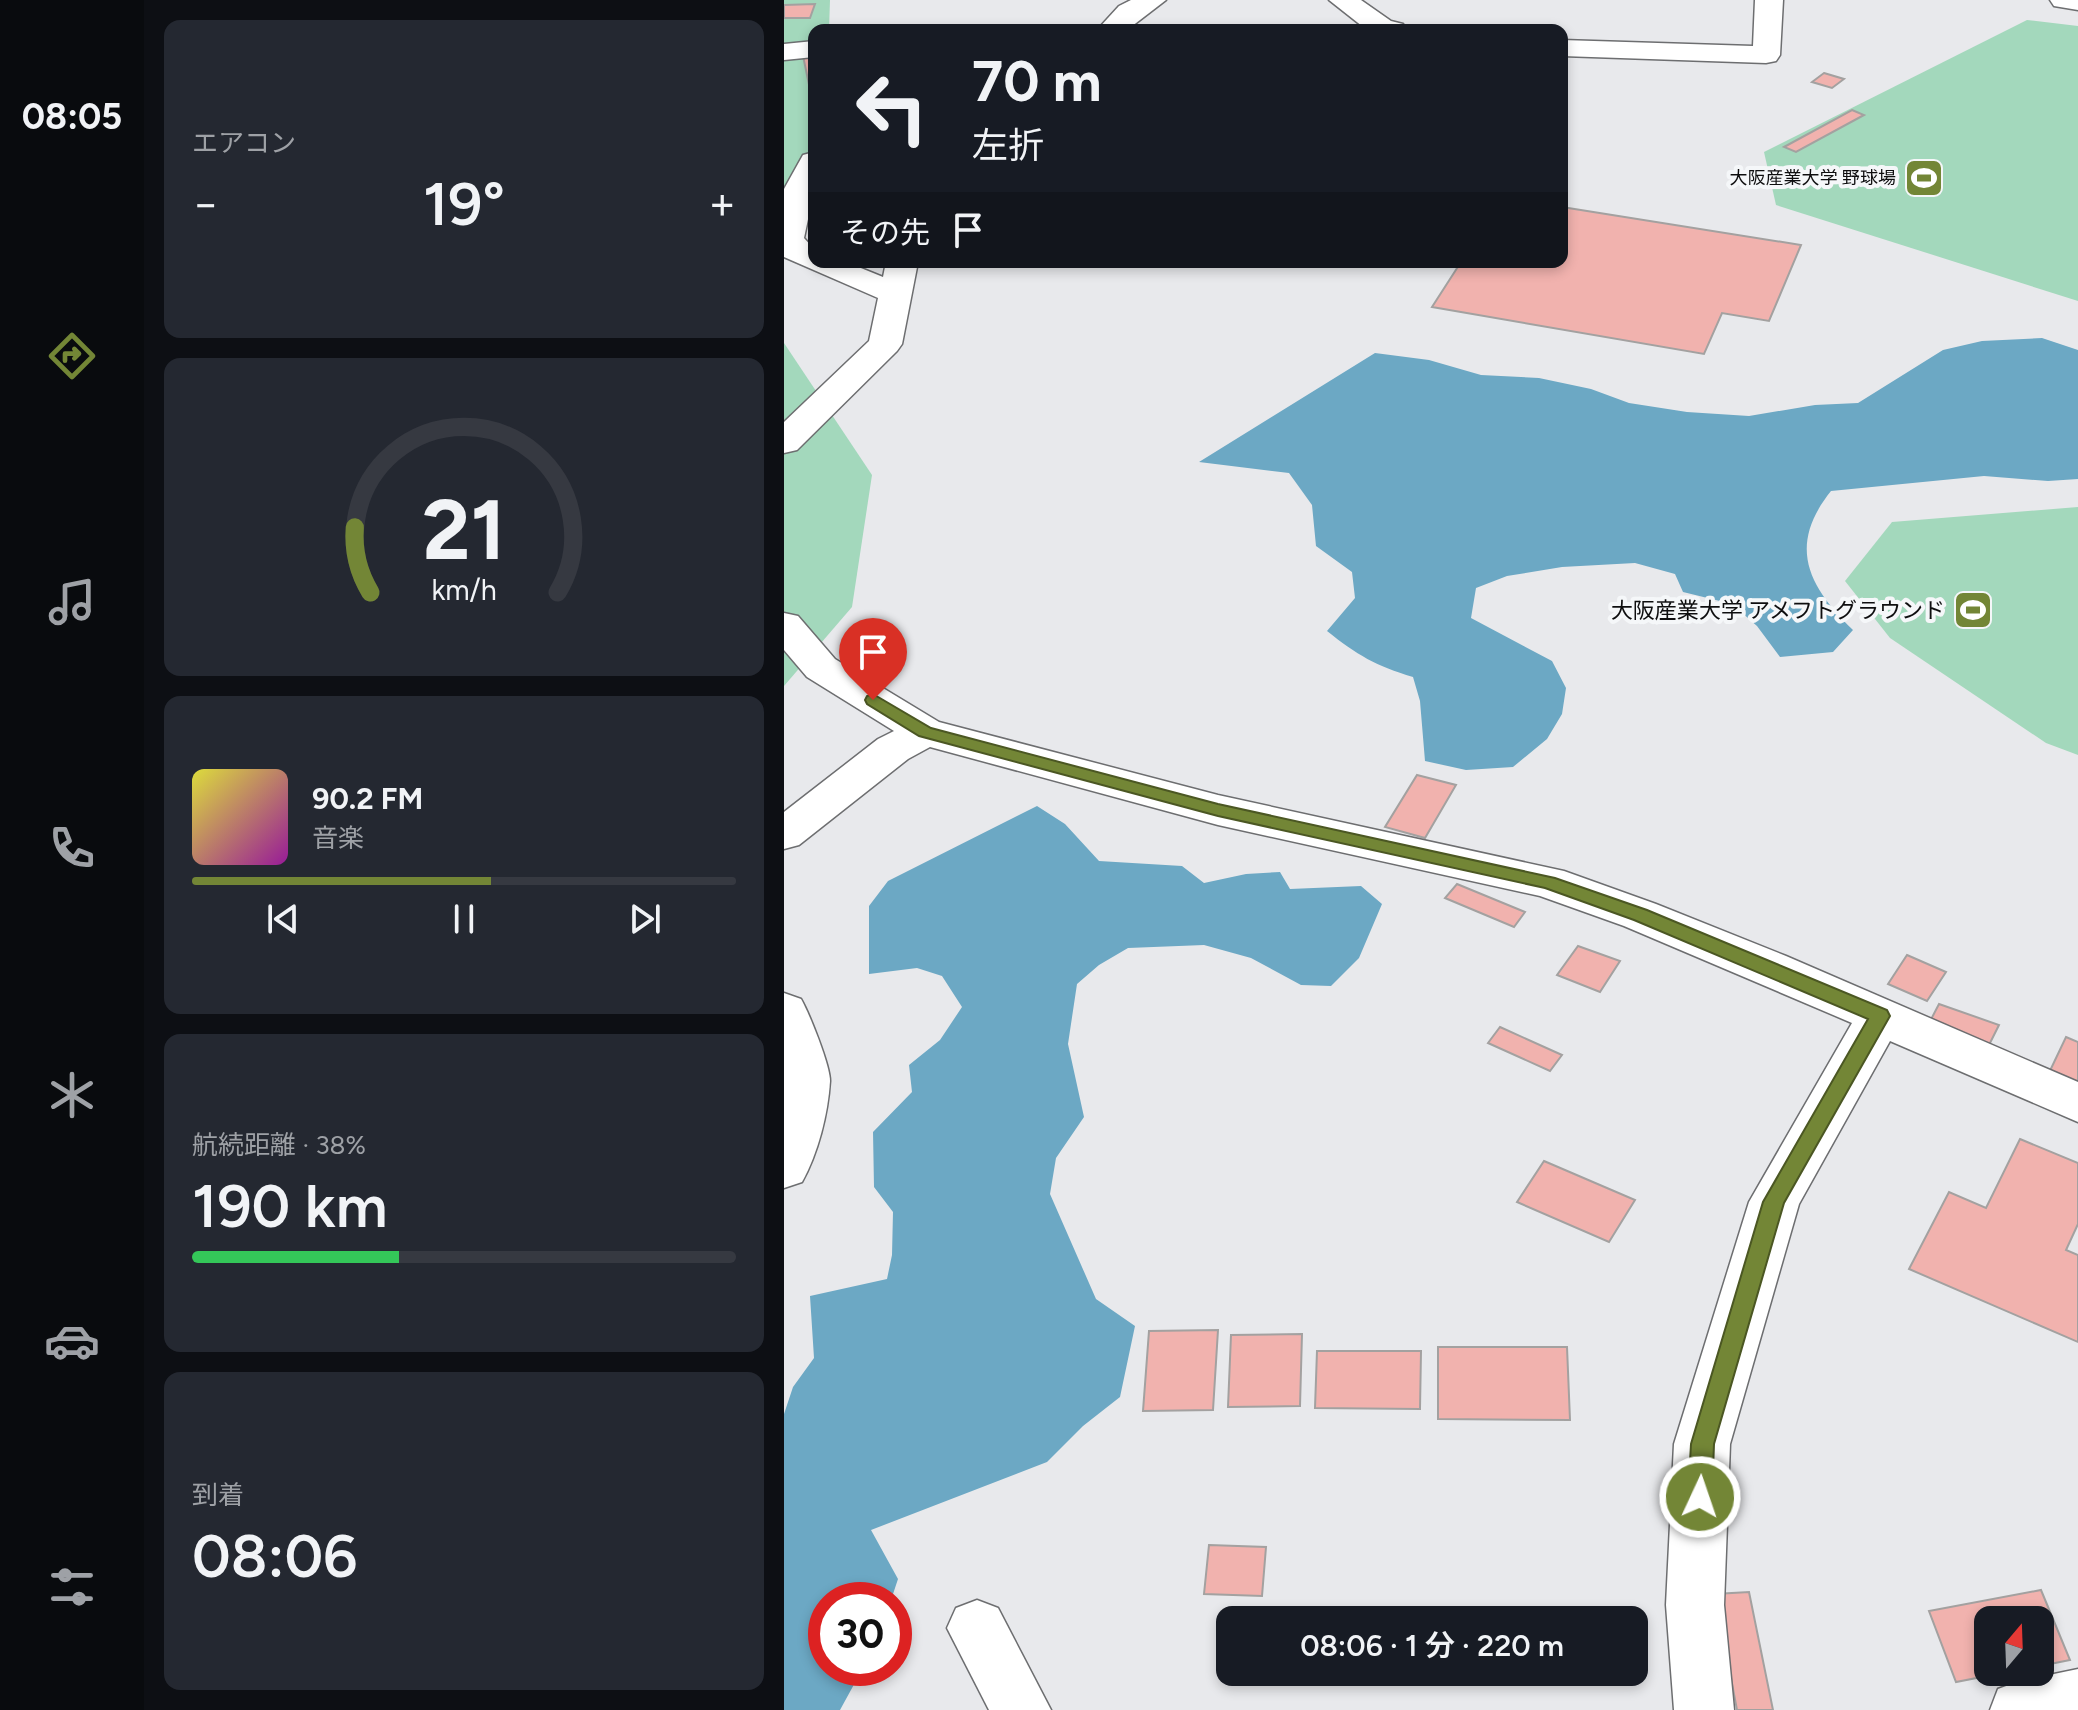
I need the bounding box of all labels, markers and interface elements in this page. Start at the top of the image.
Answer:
text: 70 m [972,48,1102,115]
icon: left [840,56,944,160]
text: 08:05 [22,95,122,138]
text: 左折 [972,124,1044,167]
text: エアコン [192,127,296,159]
sports icon: 大阪産業大学 野球場 [1903,157,1945,199]
place label: 大阪産業大学 野球場 [1730,167,1896,189]
text: 19° [423,168,505,240]
text: − [192,177,219,230]
text: + [709,177,736,230]
icon: arrive [946,208,990,252]
text: その先 [840,214,930,251]
icon: directions [44,328,100,384]
text: 21 [422,480,506,580]
text: km/h [431,573,497,607]
icon: music [44,574,100,630]
sports icon: 大阪産業大学 アメフトグラウンド [1952,589,1994,631]
place label: 大阪産業大学 アメフトグラウンド [1611,597,1945,624]
pin [839,618,907,700]
icon: arrive [851,630,895,674]
text: 90.2 FM [312,780,423,817]
icon: phone [44,820,100,876]
text: 音楽 [312,822,364,854]
icon: previous [261,897,305,941]
icon: pause [442,897,486,941]
icon: next [623,897,667,941]
icon: climate [44,1067,100,1123]
text: 航続距離 · 38% [192,1129,366,1161]
text: 190 km [192,1170,388,1242]
icon: car [44,1313,100,1369]
position arrow [1658,1455,1742,1539]
text: 到着 [192,1479,244,1511]
text: 08:06 [192,1520,358,1592]
icon: filters [44,1559,100,1615]
speed limit sign: 30 [808,1582,912,1686]
north arrow [1974,1606,2054,1686]
map controls [1974,1606,2054,1686]
text: 08:06 · 1 分 · 220 m [1300,1627,1564,1664]

